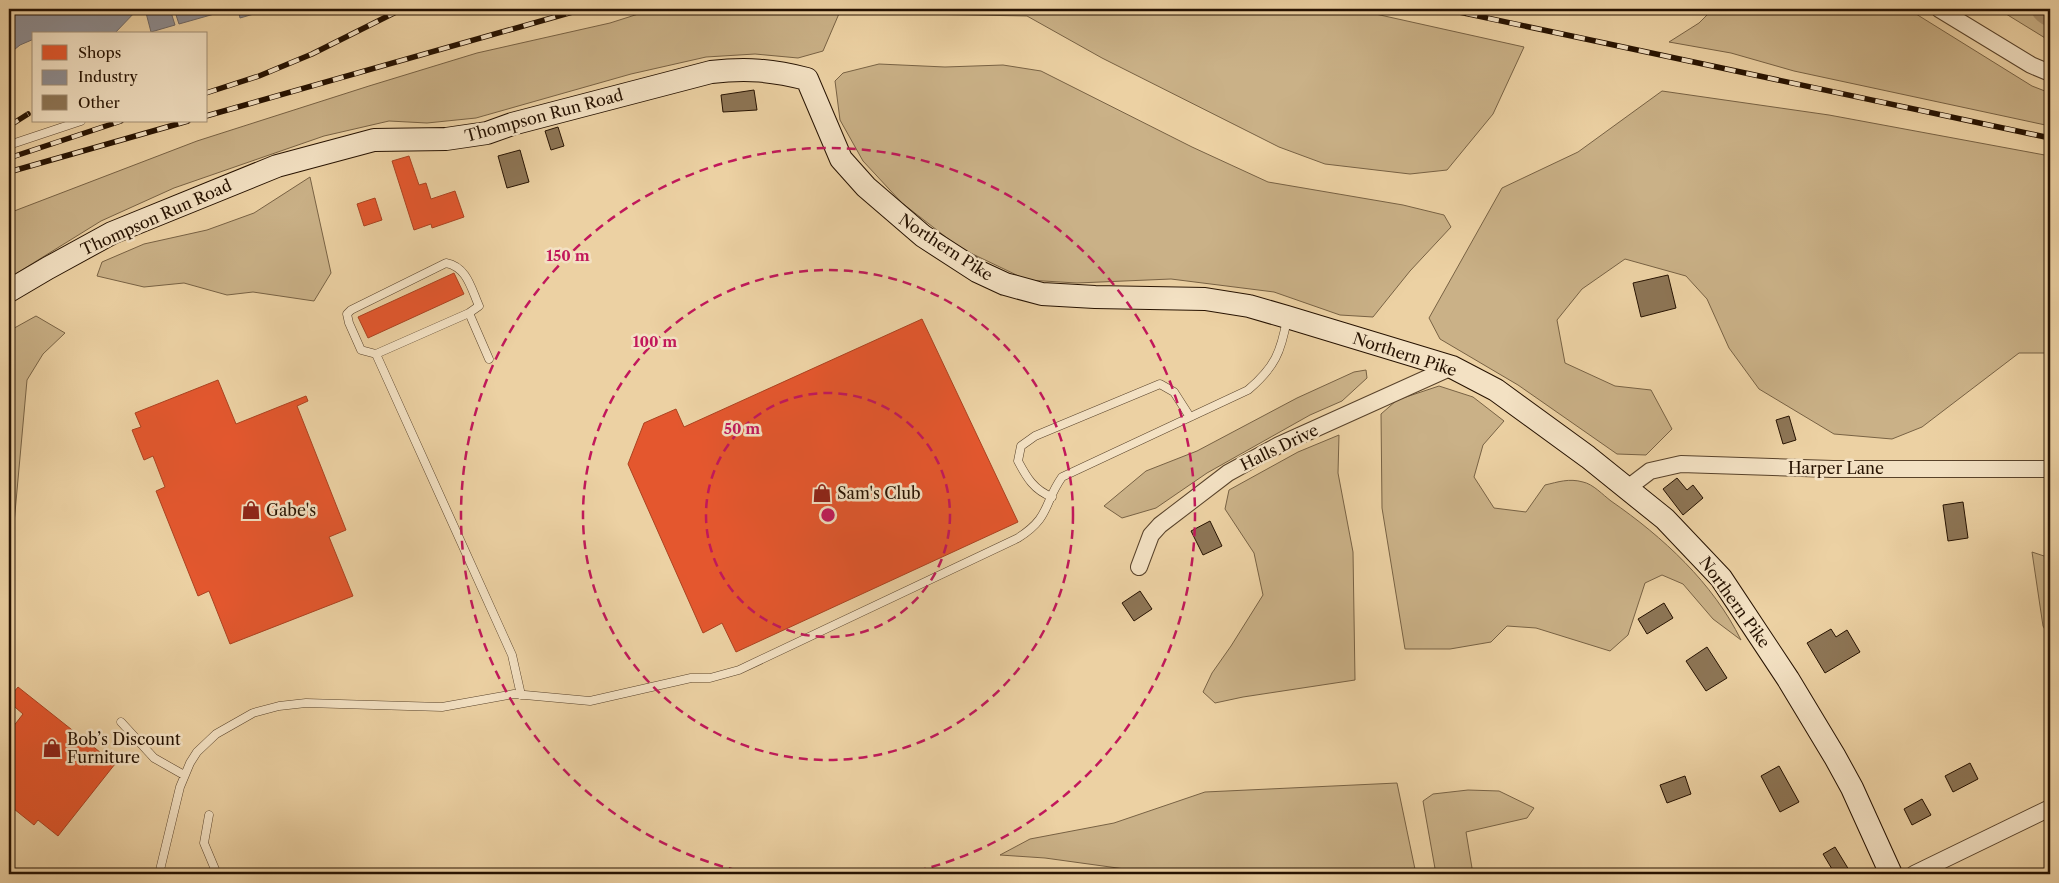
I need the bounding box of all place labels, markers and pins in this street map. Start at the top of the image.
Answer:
shop icon: Sam's Club [811,482,833,504]
place label: Sam's Club [837,483,921,503]
shop icon: Gabe's [240,499,262,521]
place label: Gabe's [266,500,316,520]
centre of rings [819,506,837,524]
place label: Bob’s Discount Furniture [67,729,181,767]
shop icon: Bob’s Discount Furniture [41,737,63,759]

